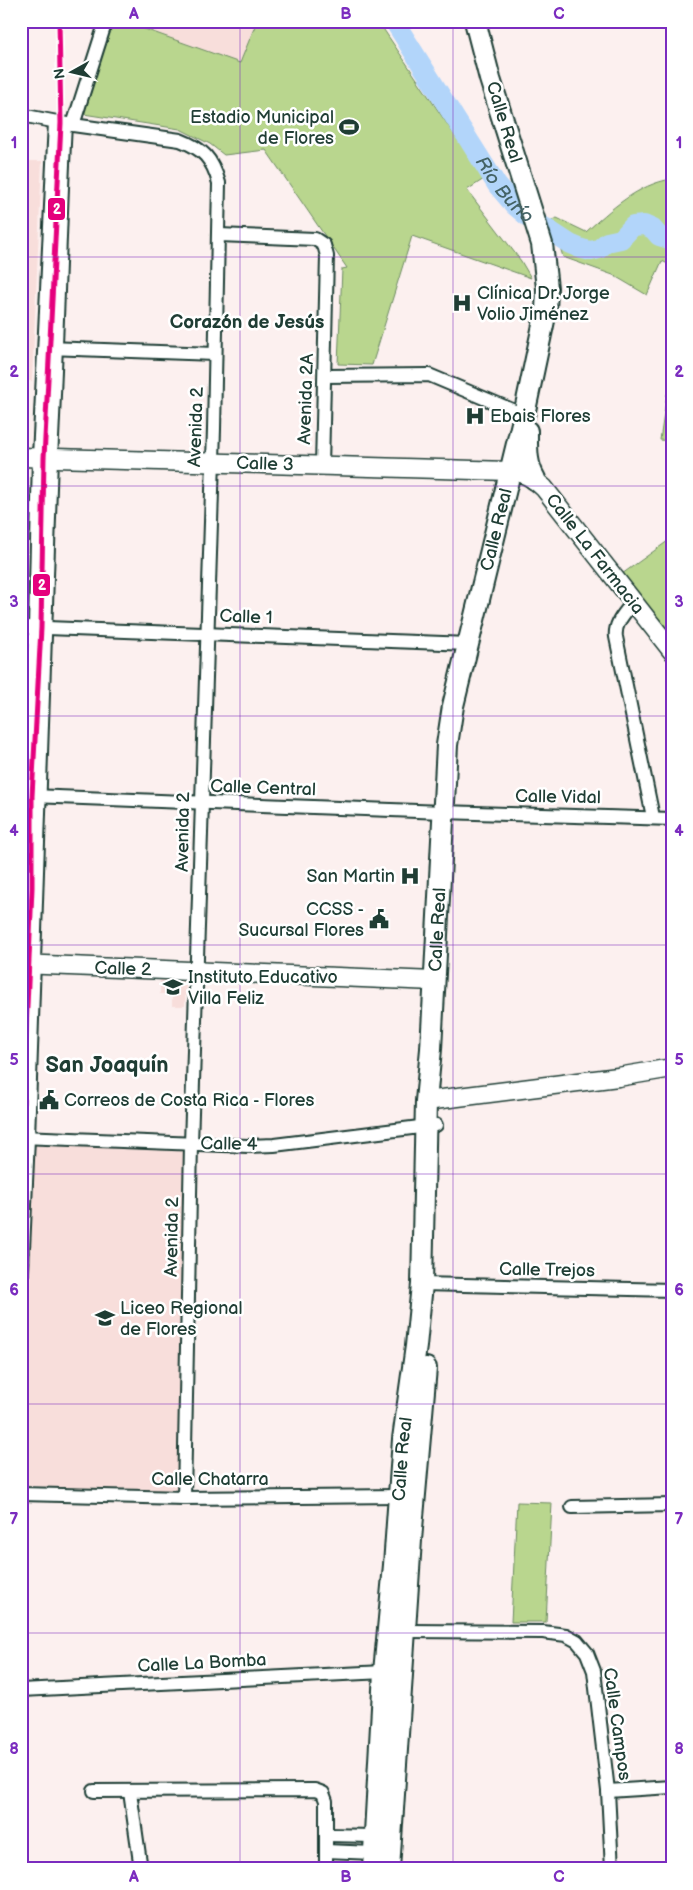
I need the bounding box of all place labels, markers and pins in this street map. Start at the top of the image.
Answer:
place label: Estadio Municipal de Flores [190,107,334,149]
sports icon: Estadio Municipal de Flores [338,116,360,138]
place label: Clínica Dr. Jorge Volio Jiménez [477,283,610,325]
hospital icon: Clínica Dr. Jorge Volio Jiménez [451,292,473,314]
hospital icon: Ebais Flores [464,405,486,427]
place label: Ebais Flores [490,406,591,427]
hospital icon: San Martin [399,865,421,887]
place label: San Martin [307,866,395,887]
place label: CCSS - Sucursal Flores [238,899,364,941]
public building icon: CCSS - Sucursal Flores [368,908,390,930]
place label: Instituto Educativo Villa Feliz [188,967,338,1009]
school or university icon: Instituto Educativo Villa Feliz [162,976,184,998]
public building icon: Correos de Costa Rica - Flores [38,1089,60,1111]
place label: Correos de Costa Rica - Flores [64,1090,314,1111]
place label: Liceo Regional de Flores [120,1298,243,1340]
school or university icon: Liceo Regional de Flores [94,1307,116,1329]

